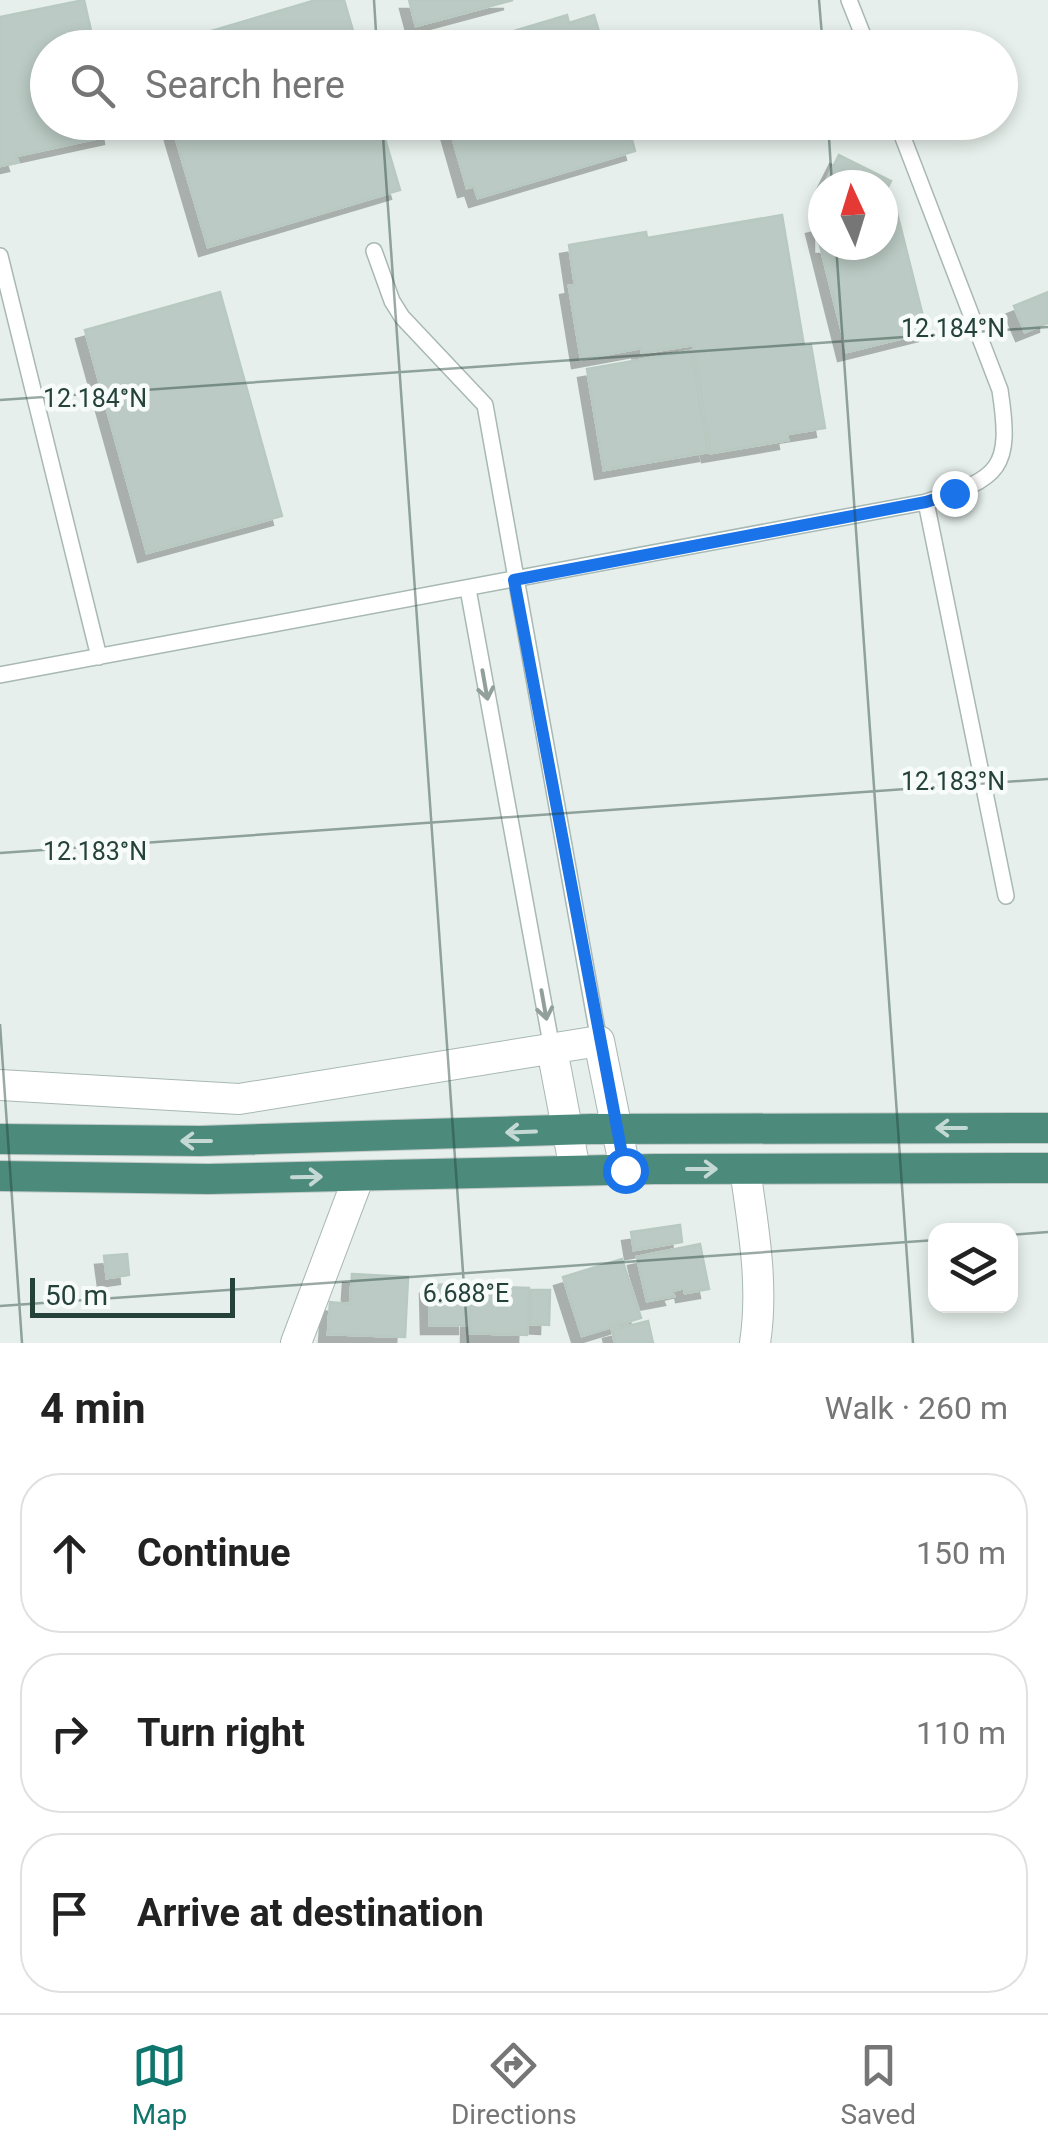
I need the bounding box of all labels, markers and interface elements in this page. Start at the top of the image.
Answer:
search box [30,30,1018,140]
icon: search [65,58,120,113]
text: Search here [145,63,345,107]
north arrow [808,170,898,260]
text: 12.184°N [901,314,1005,343]
text: 12.184°N [43,384,147,413]
route end [932,471,978,517]
one-way arrow [476,668,495,701]
text: 12.183°N [901,767,1005,796]
text: 12.183°N [43,837,147,866]
one-way arrow [535,988,554,1021]
one-way arrow [935,1118,968,1138]
one-way arrow [505,1123,537,1142]
one-way arrow [180,1132,212,1150]
route start [603,1148,649,1194]
one-way arrow [686,1160,718,1178]
one-way arrow [291,1167,323,1186]
map controls [928,1223,1018,1313]
button: layers [928,1223,1018,1313]
scale bar [30,1273,235,1318]
text: 50 m [45,1279,108,1312]
text: 6.688°E [423,1279,509,1308]
text: 4 min [40,1384,146,1433]
text: Walk · 260 m [825,1389,1008,1427]
icon: ahead [42,1526,97,1581]
text: Continue [137,1531,291,1575]
text: 150 m [916,1534,1006,1572]
icon: right [42,1706,97,1761]
text: Turn right [137,1711,305,1755]
text: 110 m [916,1714,1006,1752]
icon: arrive [42,1886,97,1941]
text: Arrive at destination [137,1891,484,1935]
tab: Map [132,2038,187,2131]
tab: Directions [451,2038,577,2131]
tab: Saved [840,2038,916,2131]

